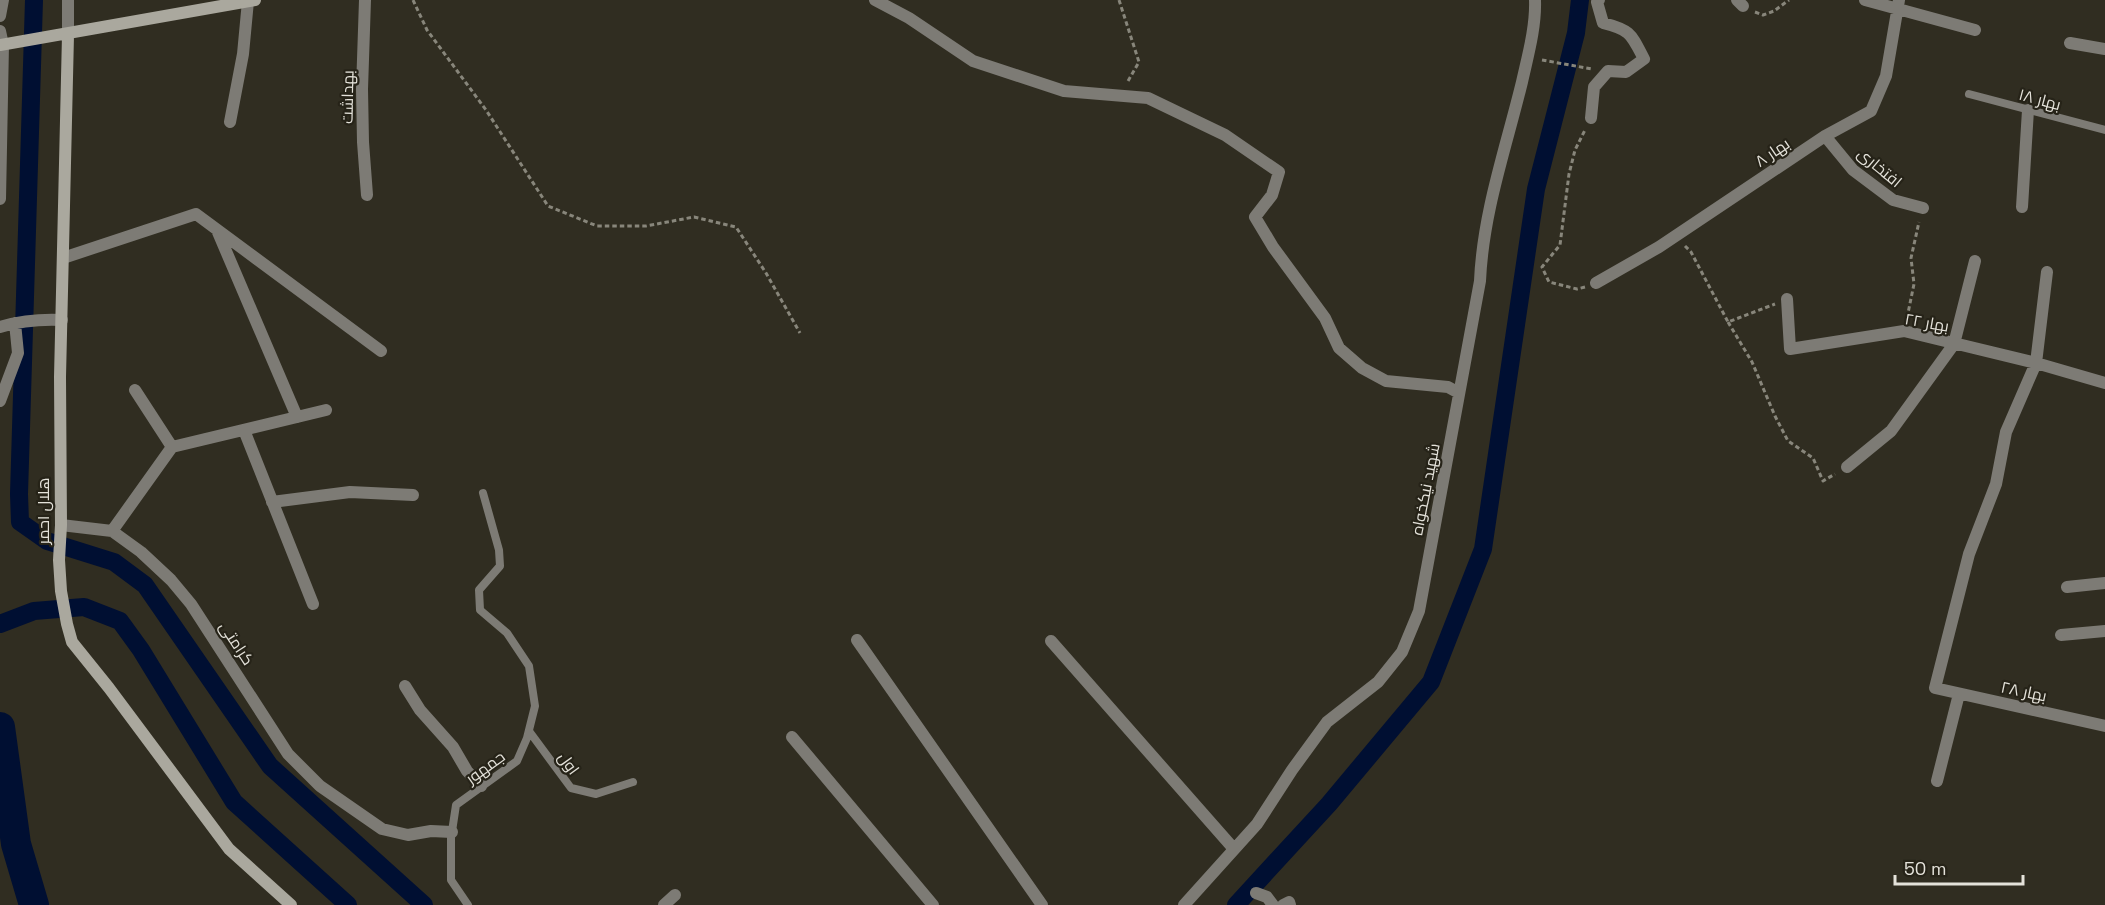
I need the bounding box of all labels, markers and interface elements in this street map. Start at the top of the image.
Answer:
street label: بهداشت [337,70,358,124]
street label: بهار ۱۸ [2016,84,2063,115]
street label: بهار ۸ [1751,133,1794,172]
street label: افتخاری [1853,143,1906,192]
street label: بهار ۲۲ [1903,308,1951,337]
street label: شهید نیکخواه [1406,441,1445,537]
street label: هلال احمر [33,477,54,546]
street label: کرامتی [215,617,259,669]
street label: بهار ۲۸ [1999,676,2049,707]
street label: جمهور [461,746,509,789]
street label: اول [553,748,584,779]
scale bar [1895,848,2022,886]
text: 50 m [1904,857,1946,880]

